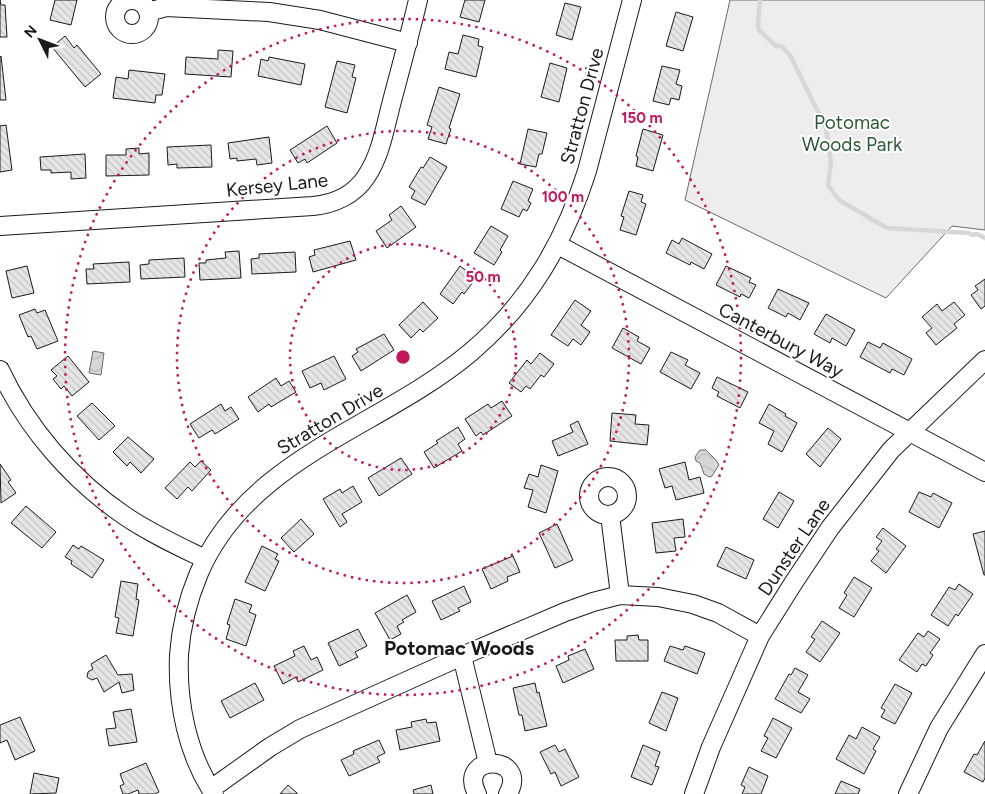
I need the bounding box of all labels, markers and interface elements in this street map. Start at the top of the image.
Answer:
north arrow [15,15,65,65]
text: N [21,22,41,41]
street label: Stratton Drive [555,45,609,167]
text: 150 m [621,109,663,127]
park label: Potomac Woods Park [802,111,903,156]
street label: Kersey Lane [225,168,329,202]
text: 100 m [542,188,584,206]
text: 50 m [465,268,501,286]
street label: Canterbury Way [715,298,847,382]
centre of rings [394,348,412,366]
street label: Stratton Drive [273,378,387,460]
street label: Dunster Lane [753,494,835,600]
district label: Potomac Woods [384,636,534,660]

